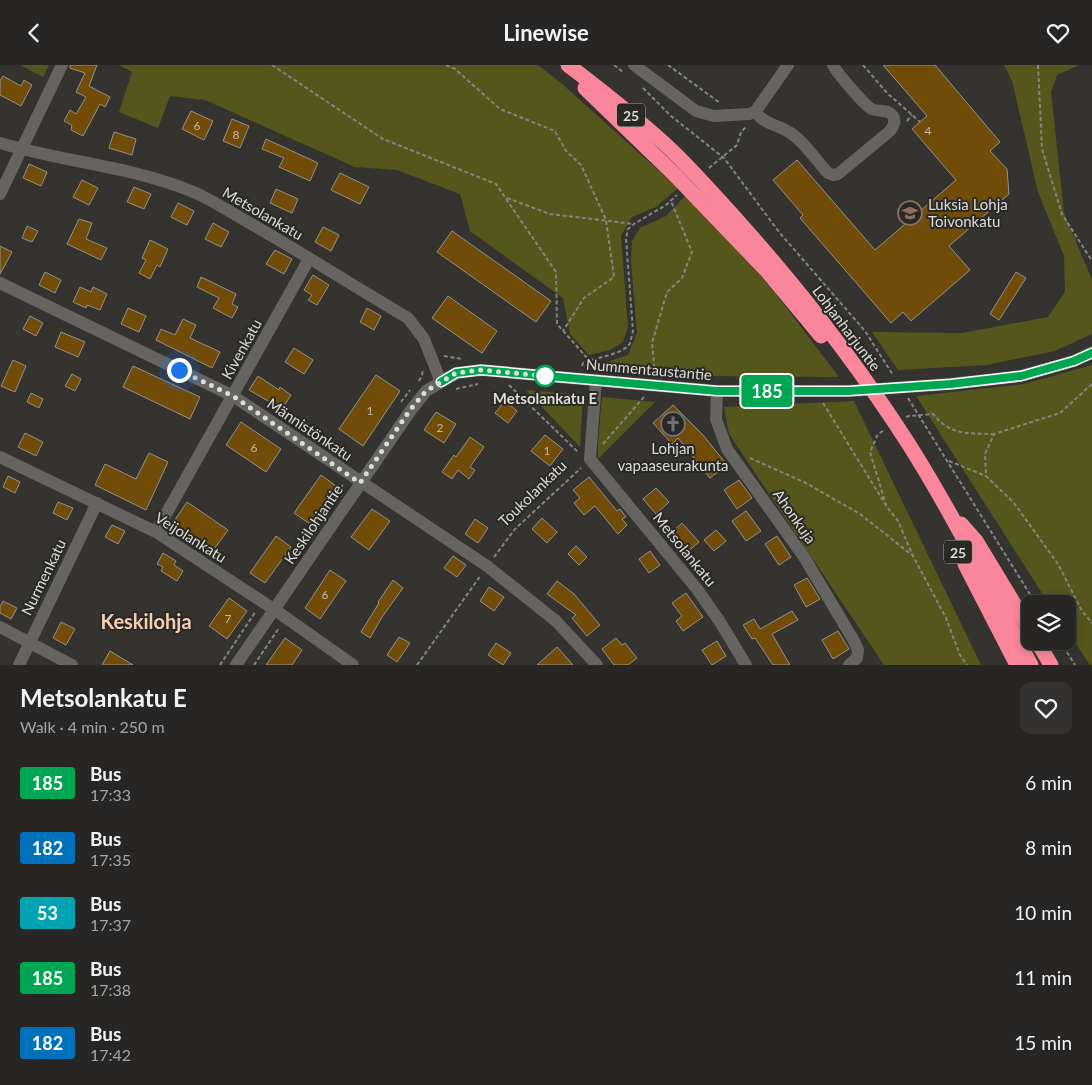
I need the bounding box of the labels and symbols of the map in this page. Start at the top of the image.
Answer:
road number: 25 [617,103,645,127]
house number: 6 [194,118,201,133]
house number: 4 [925,123,932,138]
house number: 8 [233,127,240,142]
street label: Metsolankatu [220,183,306,243]
place label: Luksia Lohja Toivonkatu [928,195,1008,230]
school or university icon: Luksia Lohja Toivonkatu [897,200,923,226]
street label: Lohjanharjuntie [809,282,885,374]
street label: Kivenkatu [217,316,265,382]
street label: Nummentaustantie [585,355,713,383]
your location [167,358,192,383]
marker: Metsolankatu E [534,365,556,387]
line badge: 185 [738,375,796,407]
place label: Metsolankatu E [493,389,598,407]
street label: Männistönkatu [264,394,356,464]
house number: 1 [367,403,374,418]
church icon: Lohjan vapaaseurakunta [660,411,686,437]
house number: 2 [437,420,444,435]
place label: Lohjan vapaaseurakunta [618,439,729,474]
house number: 6 [251,440,258,455]
house number: 1 [544,443,551,458]
street label: Toukolankatu [494,456,570,530]
street label: Keskilohjantie [280,481,346,567]
street label: Ahonkuja [770,485,820,547]
street label: Veijolankatu [152,508,230,566]
street label: Metsolankatu [650,508,720,590]
street label: Nurmenkatu [17,536,69,618]
road number: 25 [944,541,972,563]
house number: 6 [322,587,329,602]
district label: Keskilohja [100,609,192,633]
house number: 7 [225,611,232,626]

